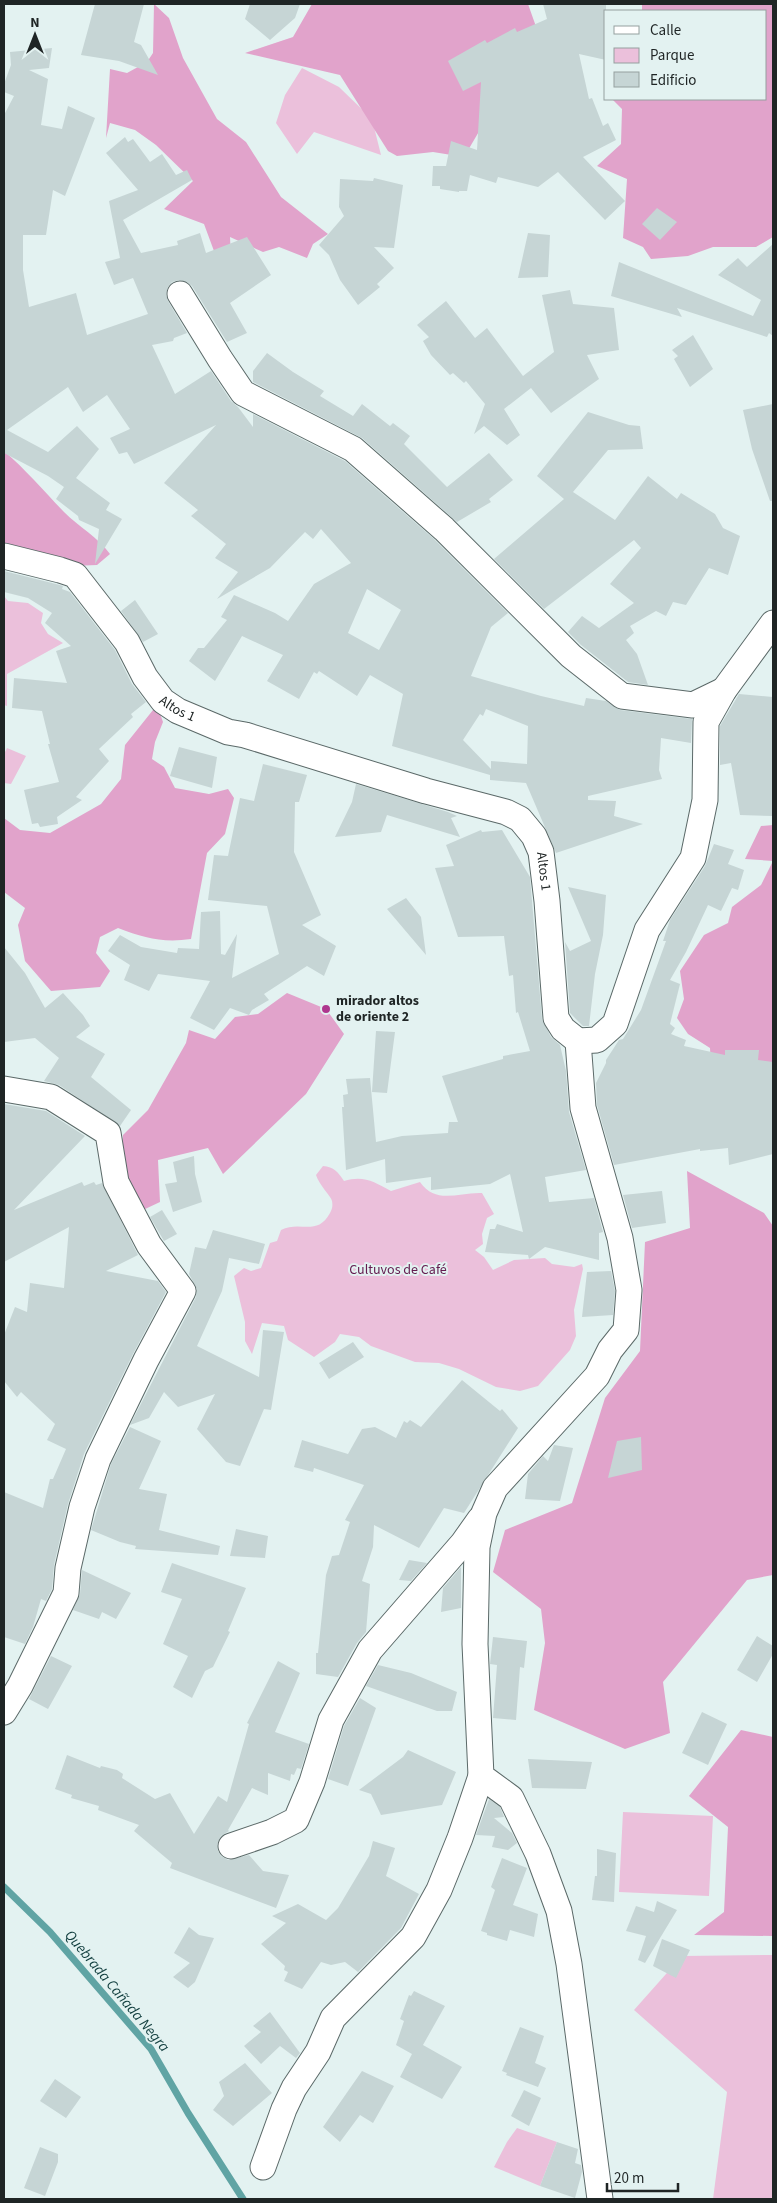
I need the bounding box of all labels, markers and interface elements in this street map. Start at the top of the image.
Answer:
north arrow [10,10,60,60]
legend [604,10,767,100]
text: N [30,13,40,33]
text: Calle [650,20,681,41]
text: Parque [650,45,694,66]
text: Edificio [650,70,697,91]
street label: Altos 1 [155,691,198,727]
street label: Altos 1 [531,851,556,892]
place label: mirador altos de oriente 2 [336,991,419,1027]
marker: mirador altos de oriente 2 [320,1003,332,1015]
park label: Cultuvos de Café [349,1260,447,1280]
water label: Quebrada Cañada Negra [60,1925,174,2057]
scale bar [607,2160,678,2192]
text: 20 m [614,2168,644,2189]

